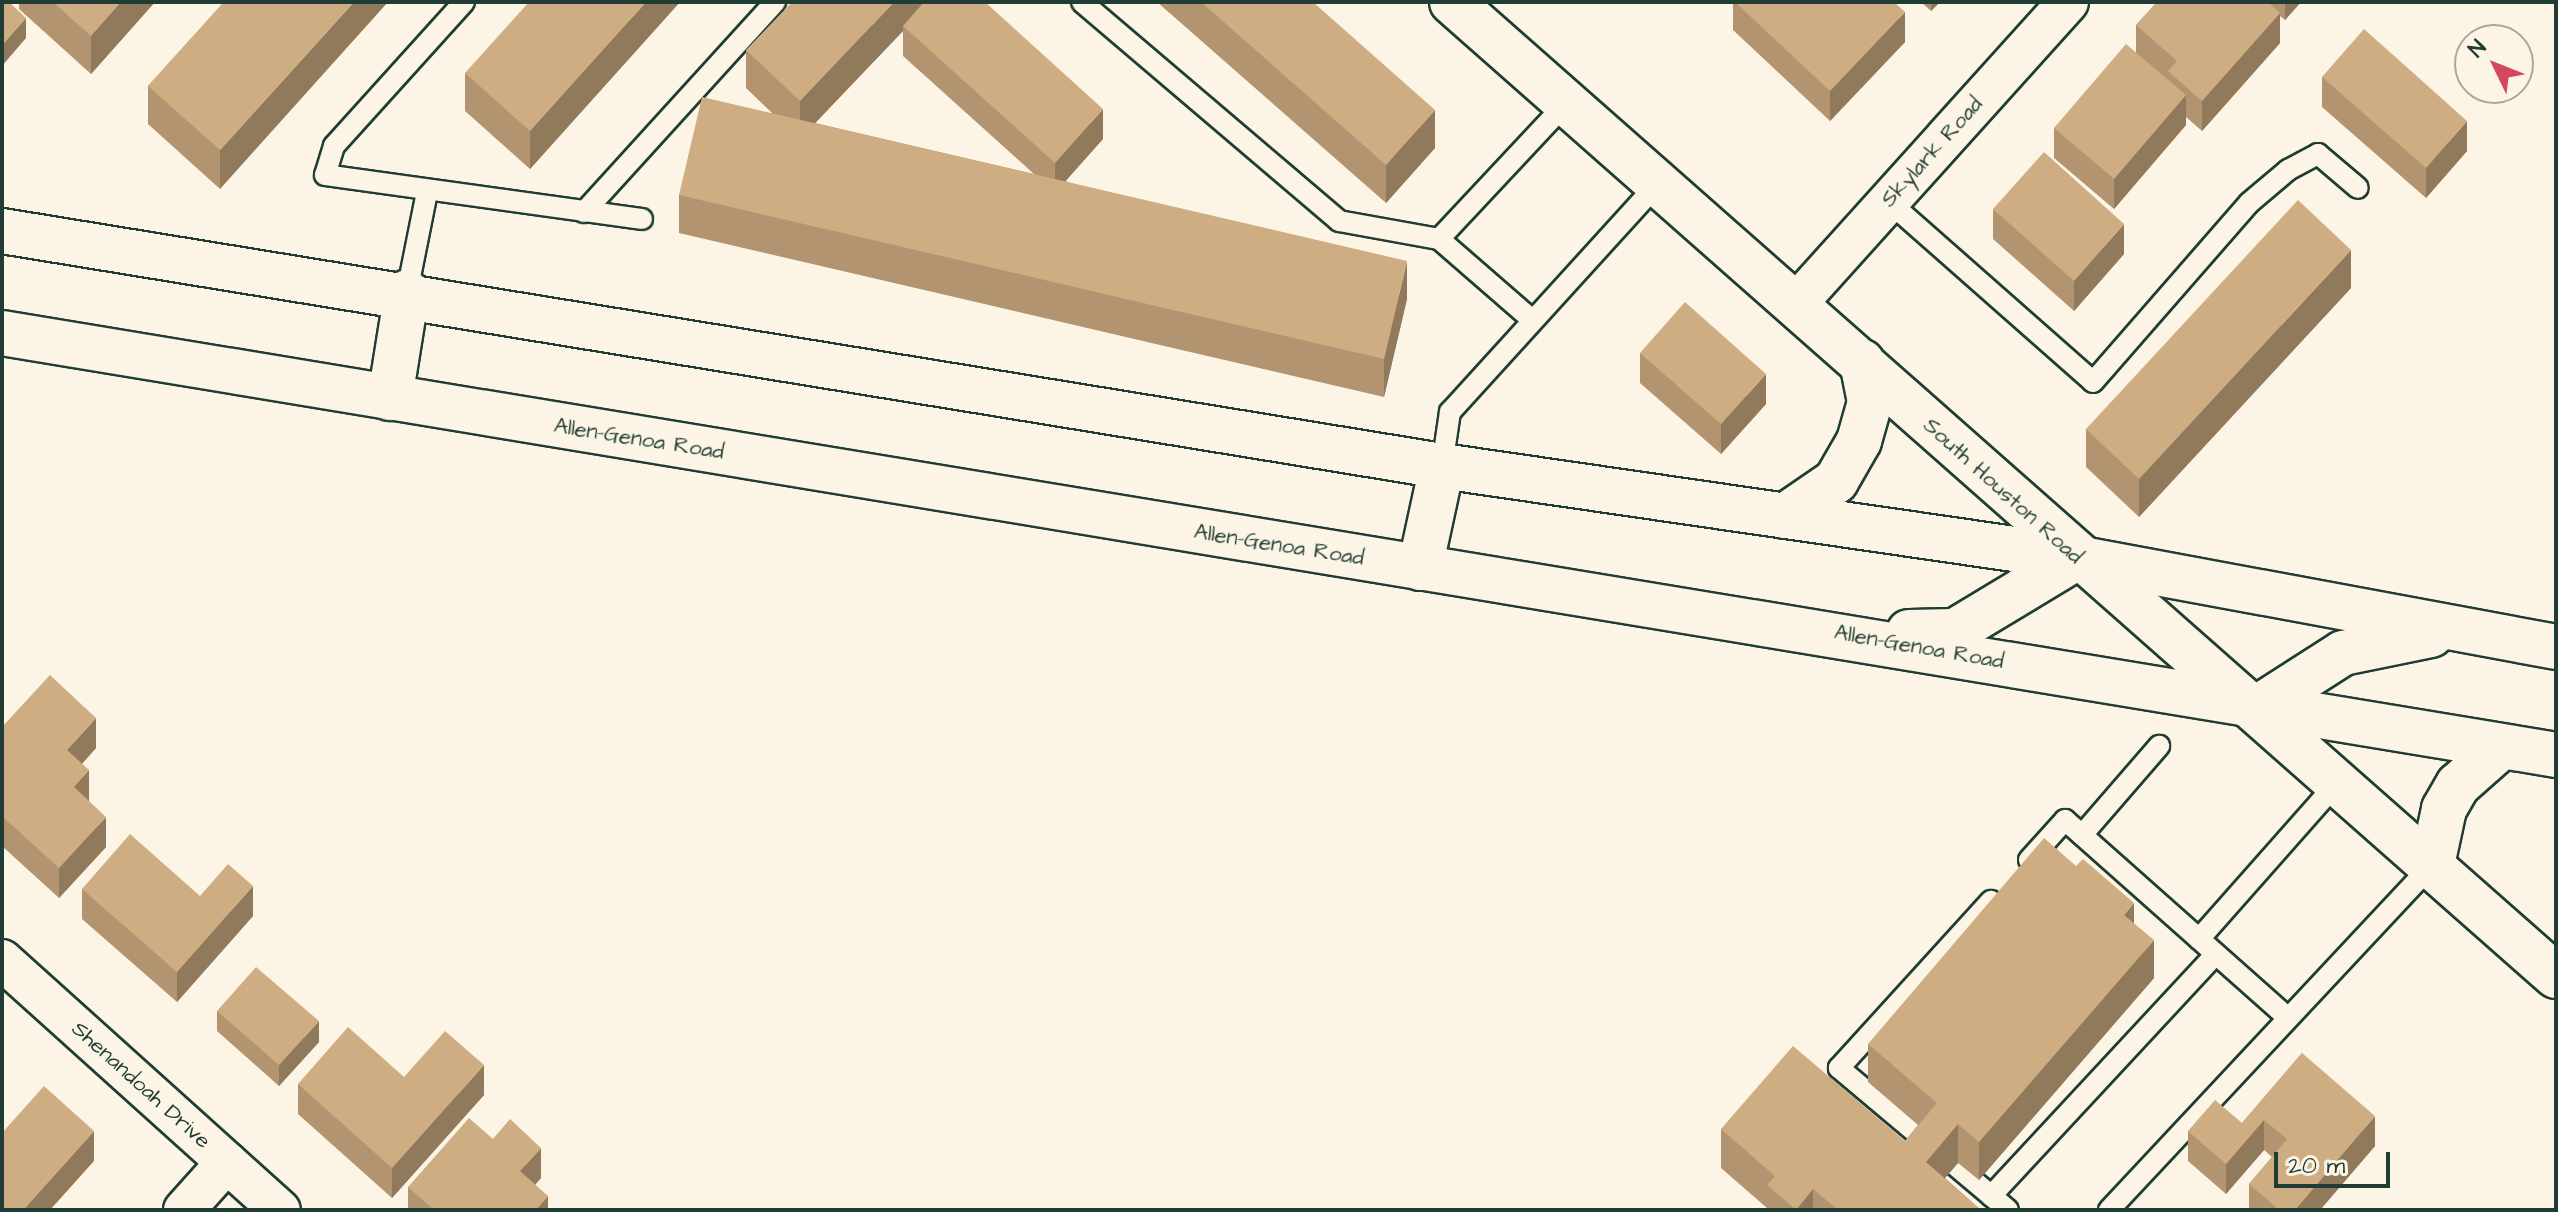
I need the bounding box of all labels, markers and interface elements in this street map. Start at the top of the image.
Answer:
north arrow [2454,24,2534,104]
text: N [2461,33,2494,64]
street label: Skylark Road [1876,91,1988,213]
street label: South Houston Road [1918,412,2088,570]
street label: Allen-Genoa Road [552,413,726,465]
street label: Allen-Genoa Road [1192,519,1366,571]
street label: Allen-Genoa Road [1832,619,2006,675]
street label: Shenandoah Drive [66,1016,216,1154]
scale bar [2278,1136,2394,1186]
text: 20 m [2288,1149,2345,1183]

